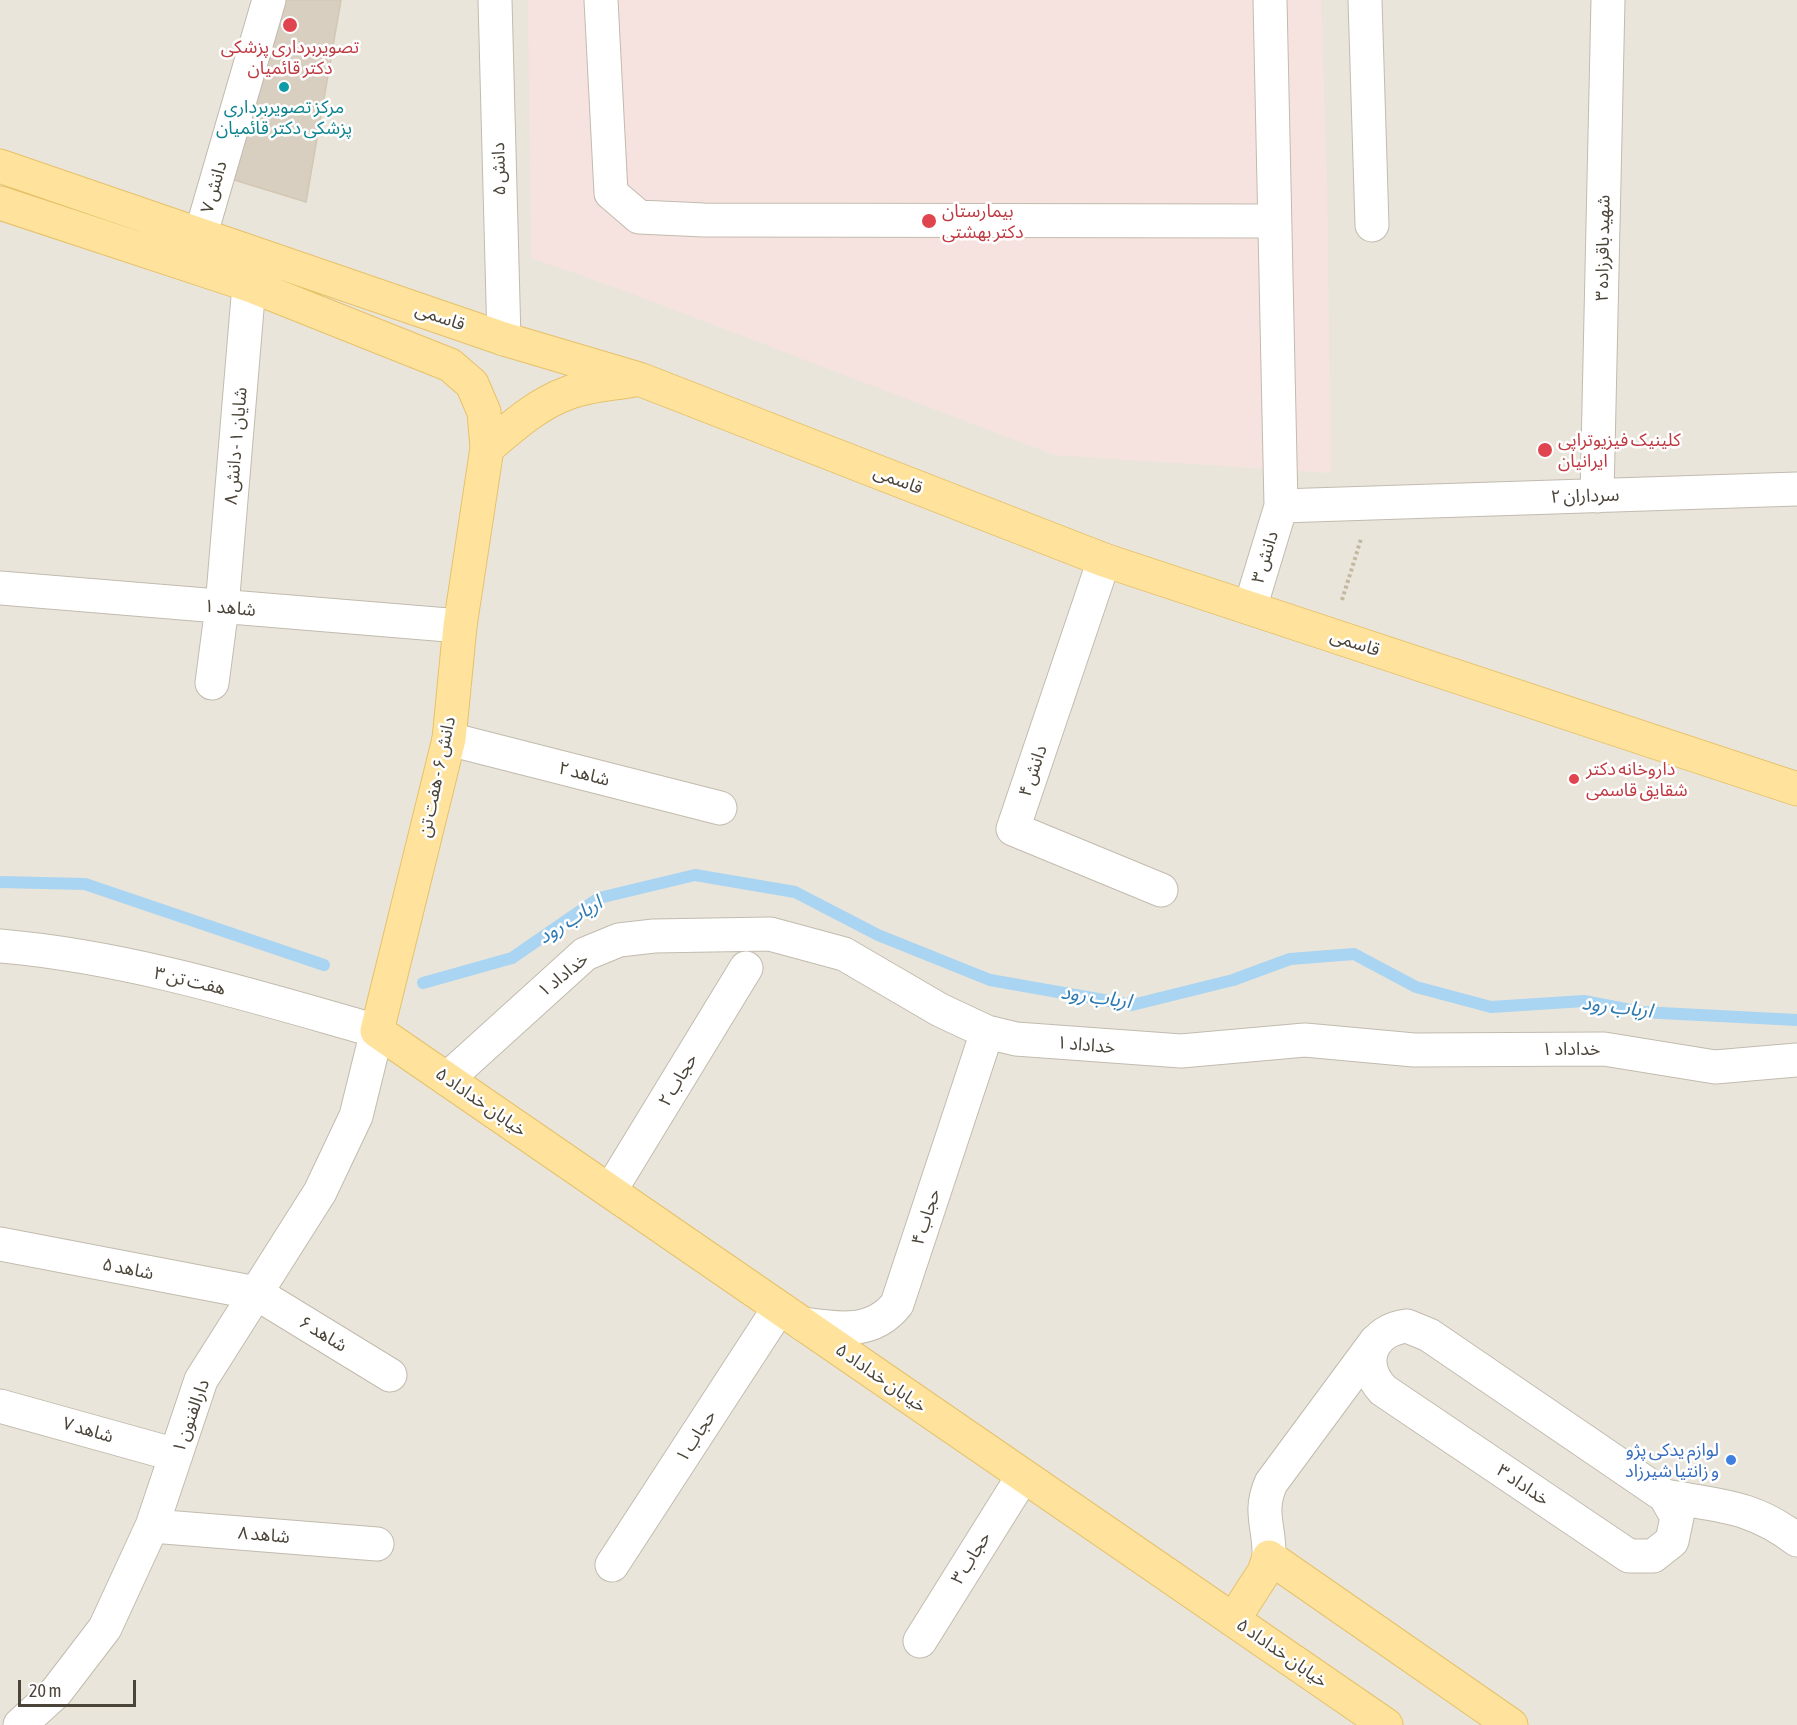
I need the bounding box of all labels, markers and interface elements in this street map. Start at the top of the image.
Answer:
marker: تصویربرداری پزشکی دکتر قائمیان [281,16,299,34]
place label: تصویربرداری پزشکی دکتر قائمیان [221,36,359,78]
marker: مرکز تصویربرداری پزشکی دکتر قائمیان [277,80,291,94]
place label: مرکز تصویربرداری پزشکی دکتر قائمیان [216,96,352,138]
street label: دانش ۵ [488,142,510,196]
street label: دانش ۷ [196,158,232,216]
street label: شهید باقرزاده ۳ [1591,195,1615,301]
place label: بیمارستان دکتر بهشتی [942,200,1024,242]
marker: بیمارستان دکتر بهشتی [920,212,938,230]
street label: قاسمی [412,298,468,336]
street label: شایان ۱ - دانش ۸ [220,386,252,506]
place label: کلینیک فیزیوتراپی ایرانیان [1558,429,1681,472]
marker: کلینیک فیزیوتراپی ایرانیان [1536,441,1554,459]
street label: قاسمی [870,461,926,499]
street label: سرداران ۲ [1550,484,1620,508]
street label: دانش ۳ [1247,528,1283,586]
street label: شاهد ۱ [203,595,257,621]
street label: قاسمی [1327,625,1383,661]
street label: دانش ۶ - هفت تن [414,715,460,839]
street label: دانش ۴ [1014,742,1052,800]
street label: شاهد ۲ [556,757,612,791]
place label: داروخانه دکتر شقایق قاسمی [1586,758,1688,800]
marker: داروخانه دکتر شقایق قاسمی [1567,772,1581,786]
water label: ارباب رود [533,891,607,949]
street label: خداداد ۱ [533,948,593,1002]
street label: هفت تن ۳ [152,962,228,1000]
water label: ارباب رود [1059,980,1133,1014]
water label: ارباب رود [1580,991,1654,1023]
street label: خداداد ۱ [1056,1032,1116,1058]
street label: خداداد ۱ [1542,1038,1600,1060]
street label: حجاب ۲ [654,1050,702,1110]
street label: خیابان خداداد ۵ [431,1063,531,1141]
street label: حجاب ۴ [907,1186,945,1248]
street label: شاهد ۵ [100,1253,156,1285]
street label: شاهد ۶ [295,1311,351,1357]
street label: خیابان خداداد ۵ [831,1339,931,1417]
street label: دارالفنون ۱ [168,1376,214,1456]
street label: حجاب ۱ [671,1406,721,1466]
street label: شاهد ۷ [60,1412,116,1448]
place label: لوازم یدکی پژو و زانتیا شیرزاد [1625,1439,1719,1482]
marker: لوازم یدکی پژو و زانتیا شیرزاد [1724,1453,1738,1467]
street label: خداداد ۳ [1493,1460,1553,1510]
street label: شاهد ۸ [237,1522,291,1548]
street label: حجاب ۳ [946,1528,996,1588]
street label: خیابان خداداد ۵ [1232,1614,1332,1692]
scale bar [21,1668,140,1706]
text: 20 m [29,1680,61,1701]

